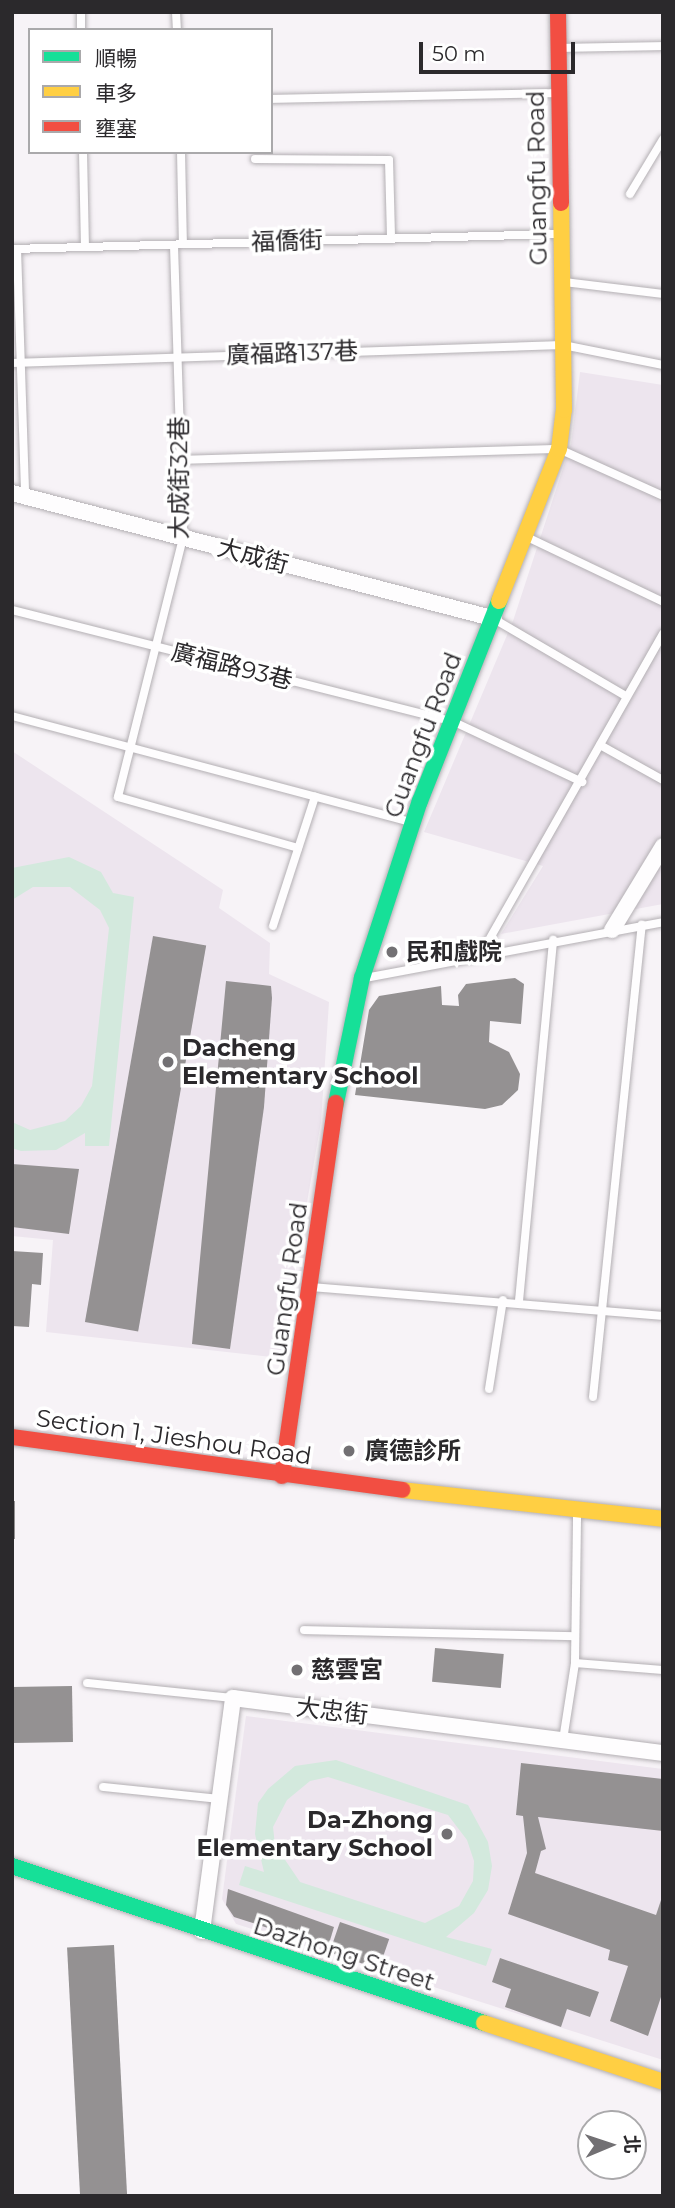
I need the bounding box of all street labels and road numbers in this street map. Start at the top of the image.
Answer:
street label: Guangfu Road [521,90,553,266]
street label: 福僑街 [251,225,323,257]
street label: 廣福路137巷 [226,336,358,370]
street label: 大成街32巷 [165,416,193,540]
street label: 大成街 [214,533,292,579]
street label: 廣福路93巷 [168,637,296,695]
street label: Guangfu Road [378,648,468,822]
street label: Guangfu Road [261,1200,313,1378]
street label: Section 1, Jieshou Road [34,1403,314,1471]
street label: 大忠街 [295,1692,369,1730]
street label: Dazhong Street [250,1911,438,1997]

